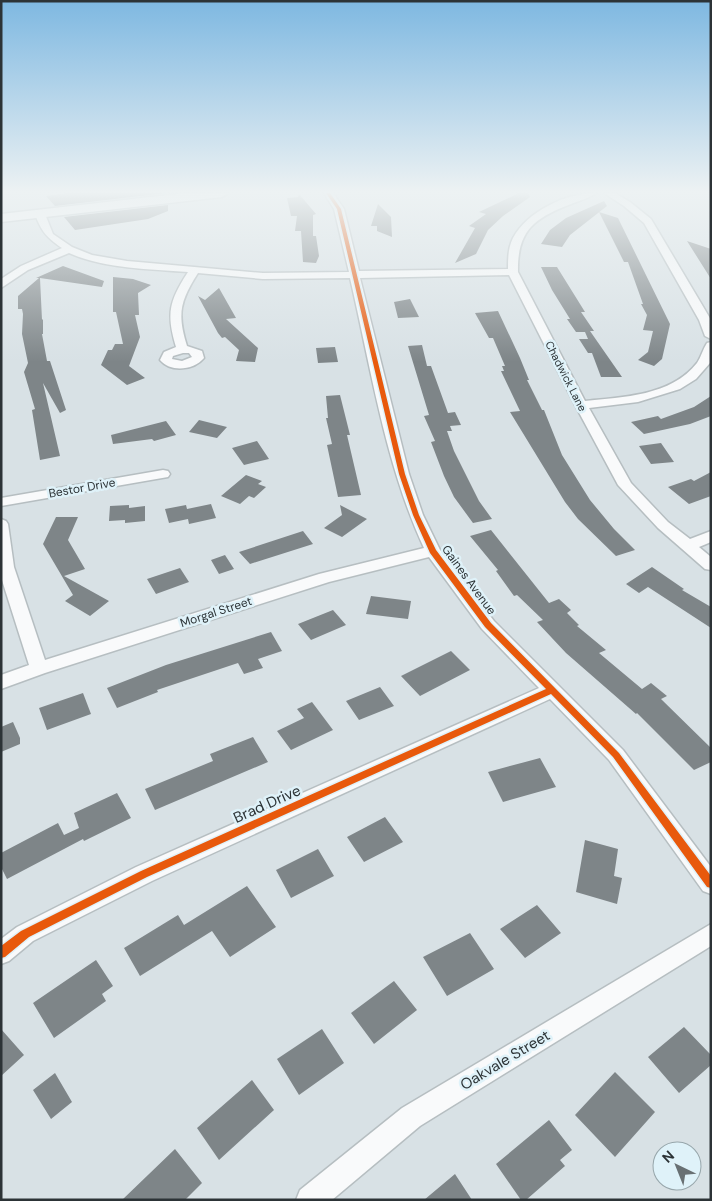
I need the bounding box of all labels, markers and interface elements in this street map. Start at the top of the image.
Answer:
street label: Chadwick Lane [542,338,590,414]
street label: Bestor Drive [47,474,117,502]
street label: Gaines Avenue [438,542,500,618]
street label: Morgal Street [178,593,254,631]
street label: Brad Drive [230,780,304,828]
street label: Oakvale Street [456,1025,554,1095]
north arrow [652,1141,702,1191]
text: N [658,1146,678,1167]

